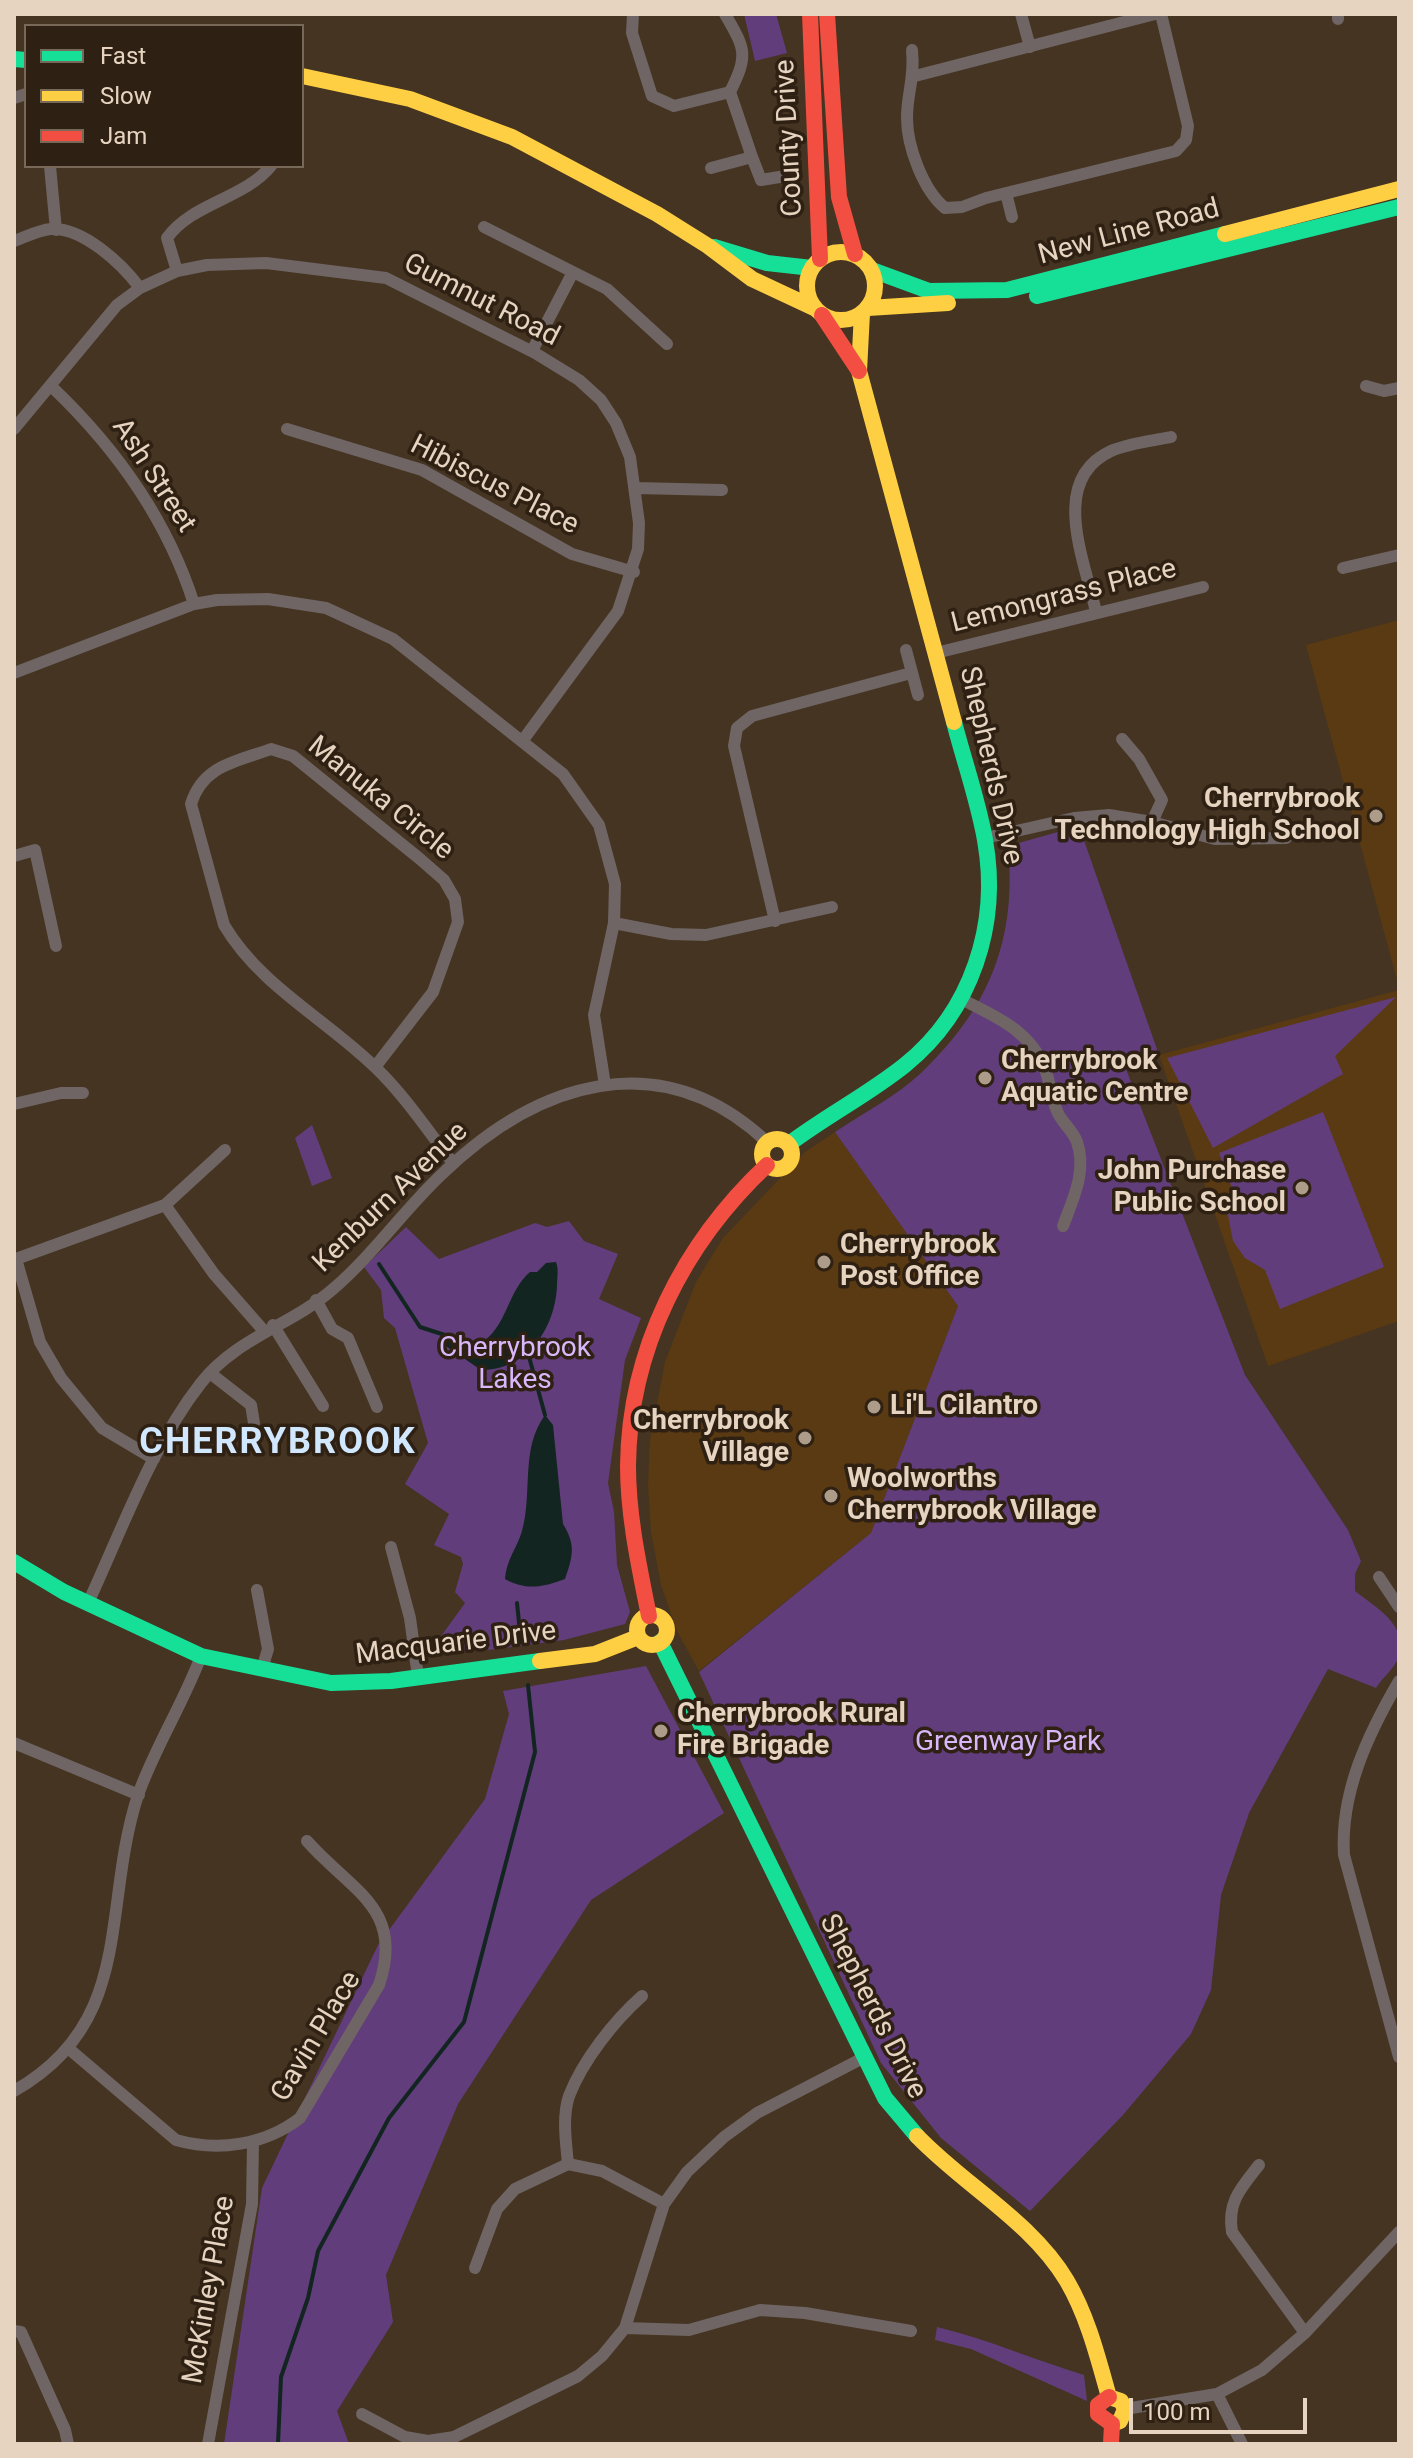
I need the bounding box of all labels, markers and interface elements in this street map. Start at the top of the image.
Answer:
legend [24,24,304,168]
text: Fast [100,42,146,70]
street label: County Drive [769,59,811,217]
text: Slow [100,82,152,110]
text: Jam [100,122,147,150]
street label: New Line Road [1035,193,1223,273]
street label: Gumnut Road [397,247,565,355]
street label: Ash Street [104,413,202,539]
street label: Hibiscus Place [404,429,584,543]
street label: Lemongrass Place [948,553,1180,641]
street label: Shepherds Drive [951,664,1029,868]
street label: Manuka Circle [300,730,460,868]
place label: Cherrybrook Technology High School [1054,783,1360,849]
marker: Cherrybrook Technology High School [1367,807,1385,825]
place label: Cherrybrook Aquatic Centre [1001,1045,1188,1111]
marker: Cherrybrook Aquatic Centre [976,1069,994,1087]
street label: Kenburn Avenue [307,1116,475,1280]
place label: John Purchase Public School [1098,1155,1286,1221]
marker: John Purchase Public School [1293,1179,1311,1197]
place label: Cherrybrook Post Office [840,1229,996,1295]
marker: Cherrybrook Post Office [815,1253,833,1271]
park label: Cherrybrook Lakes [439,1332,591,1398]
place label: Li'L Cilantro [890,1390,1038,1424]
marker: Li'L Cilantro [865,1398,883,1416]
place label: Cherrybrook Village [633,1405,789,1471]
district label: CHERRYBROOK [139,1422,417,1466]
marker: Cherrybrook Village [796,1429,814,1447]
place label: Woolworths Cherrybrook Village [847,1463,1097,1529]
marker: Woolworths Cherrybrook Village [822,1487,840,1505]
street label: Macquarie Drive [354,1615,558,1673]
place label: Cherrybrook Rural Fire Brigade [677,1698,906,1764]
marker: Cherrybrook Rural Fire Brigade [652,1722,670,1740]
park label: Greenway Park [915,1726,1101,1760]
street label: Shepherds Drive [811,1909,933,2105]
street label: Gavin Place [265,1966,369,2108]
street label: McKinley Place [177,2194,243,2386]
scale bar [1133,2382,1311,2432]
text: 100 m [1143,2398,1210,2426]

